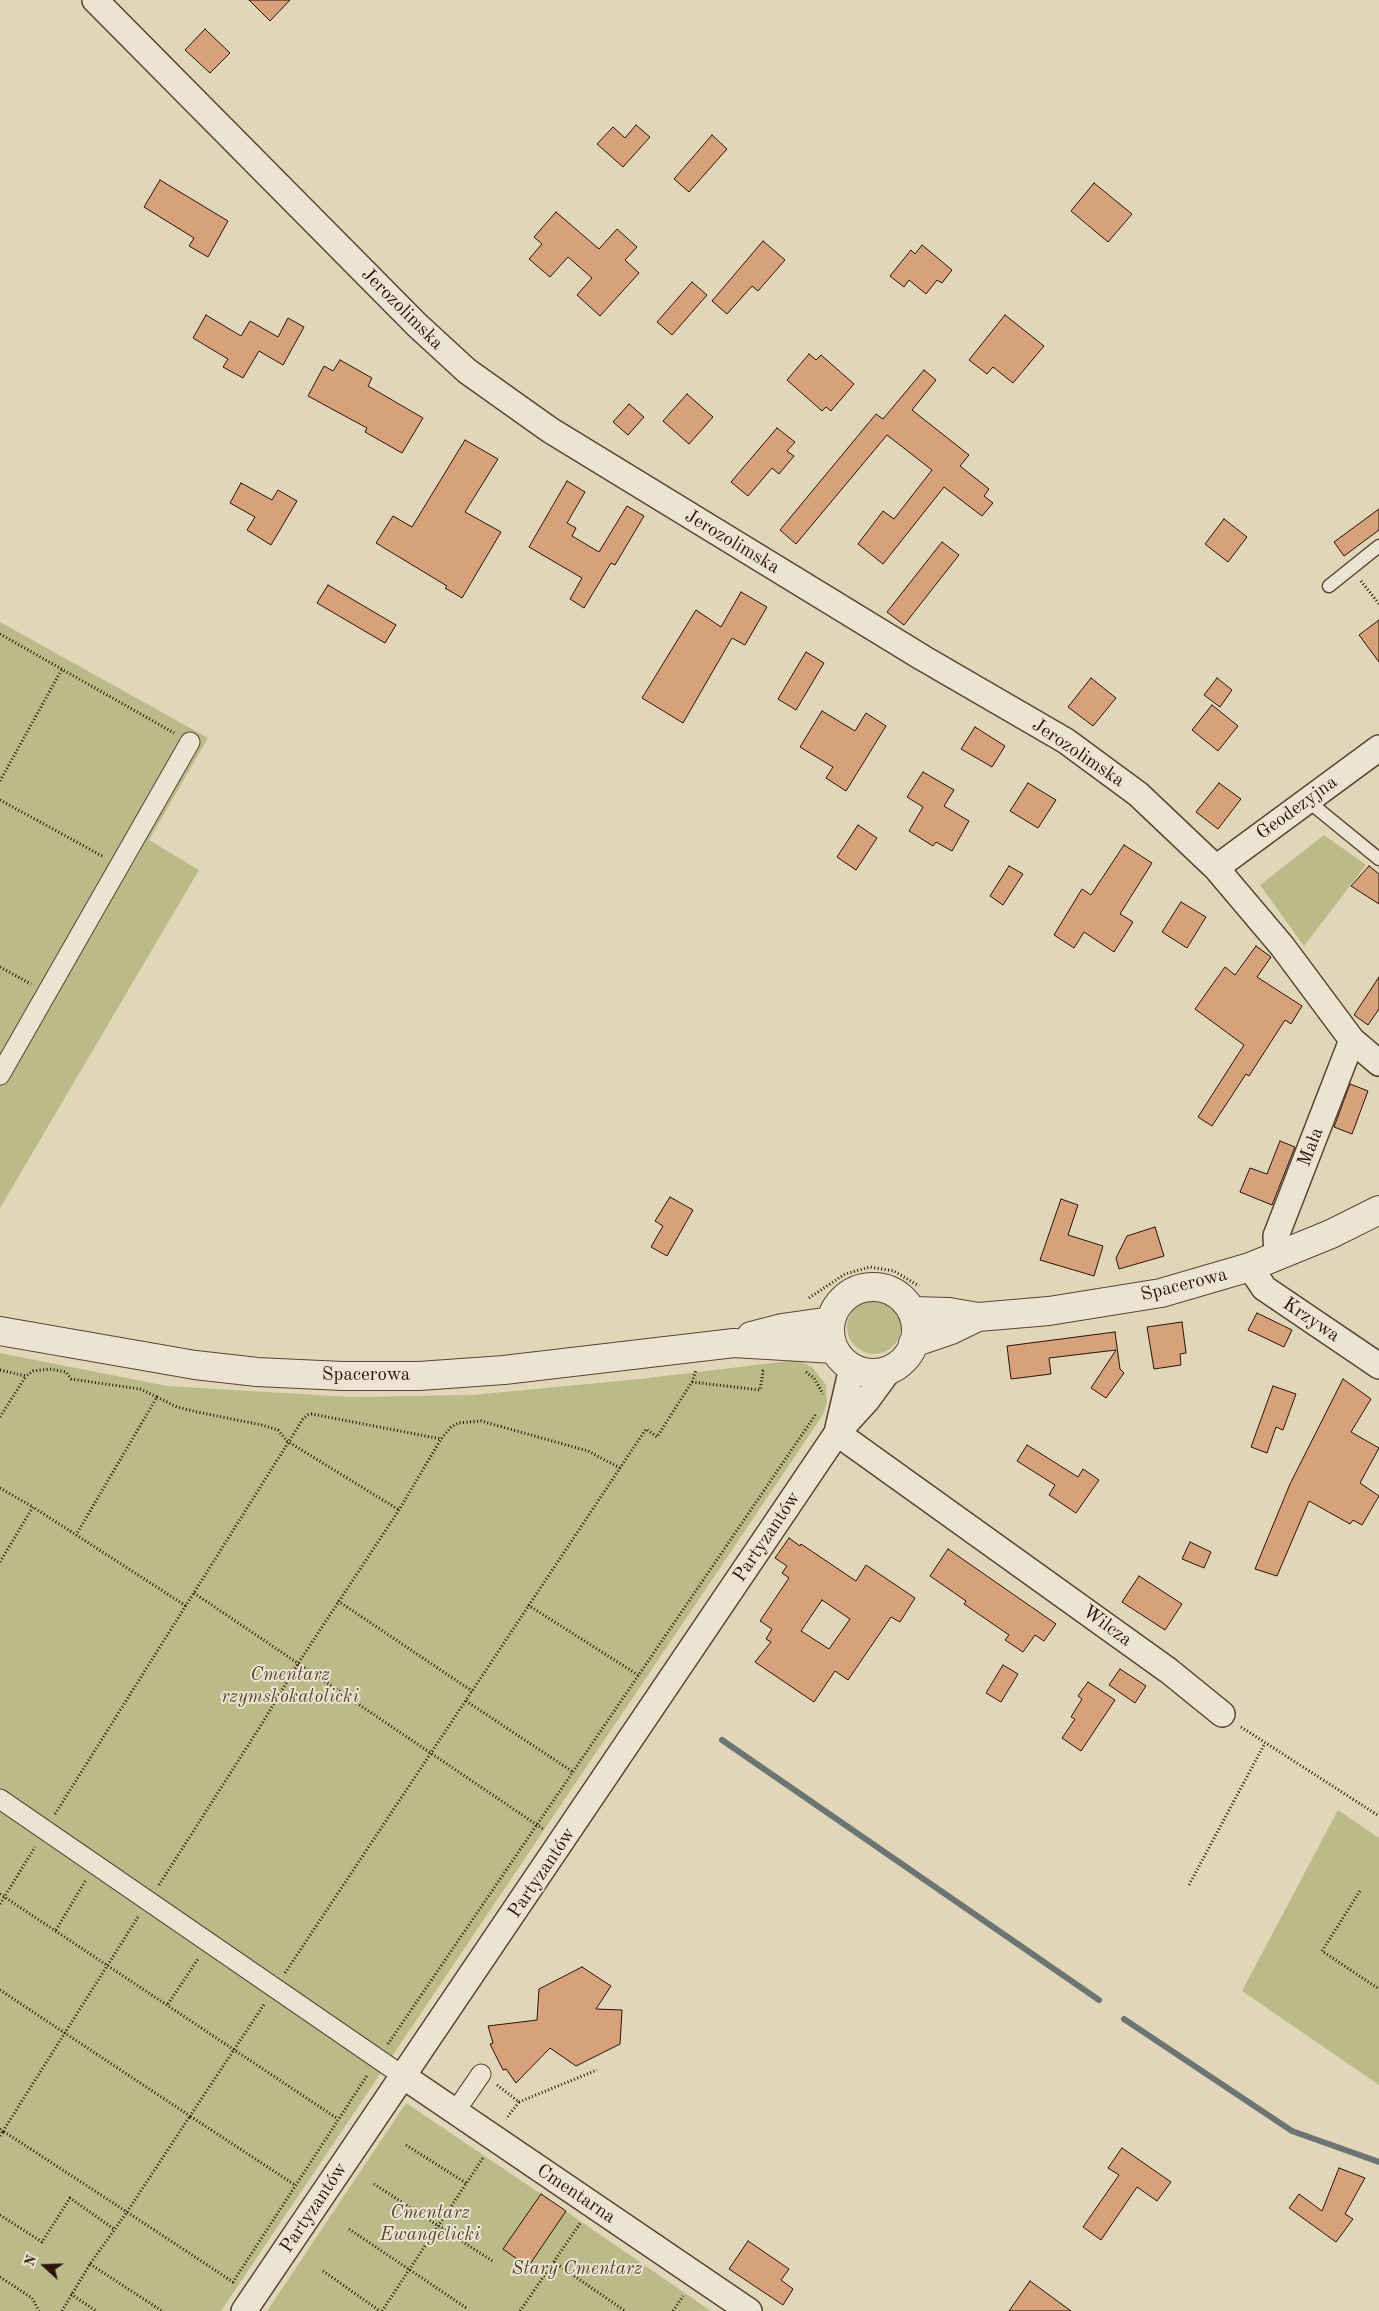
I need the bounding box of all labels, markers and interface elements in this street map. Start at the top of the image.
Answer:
street label: Jerozolimska [356,263,448,355]
street label: Jerozolimska [680,505,784,579]
street label: Jerozolimska [1027,714,1129,792]
street label: Geodezyjna [1252,771,1342,845]
street label: Mała [1293,1124,1329,1170]
street label: Spacerowa [1138,1263,1230,1307]
street label: Krzywa [1278,1293,1344,1347]
street label: Spacerowa [322,1364,410,1386]
street label: Partyzantów [728,1487,806,1587]
street label: Wilcza [1078,1600,1136,1652]
park label: Cmentarz rzymskokatolicki [221,1664,359,1708]
street label: Partyzantów [503,1823,581,1923]
street label: Partyzantów [275,2158,353,2258]
street label: Cmentarna [532,2159,620,2229]
park label: Cmentarz Ewangelicki [380,2202,480,2246]
north arrow [20,2241,70,2291]
text: N [22,2253,39,2268]
park label: Stary Cmentarz [512,2258,642,2280]

